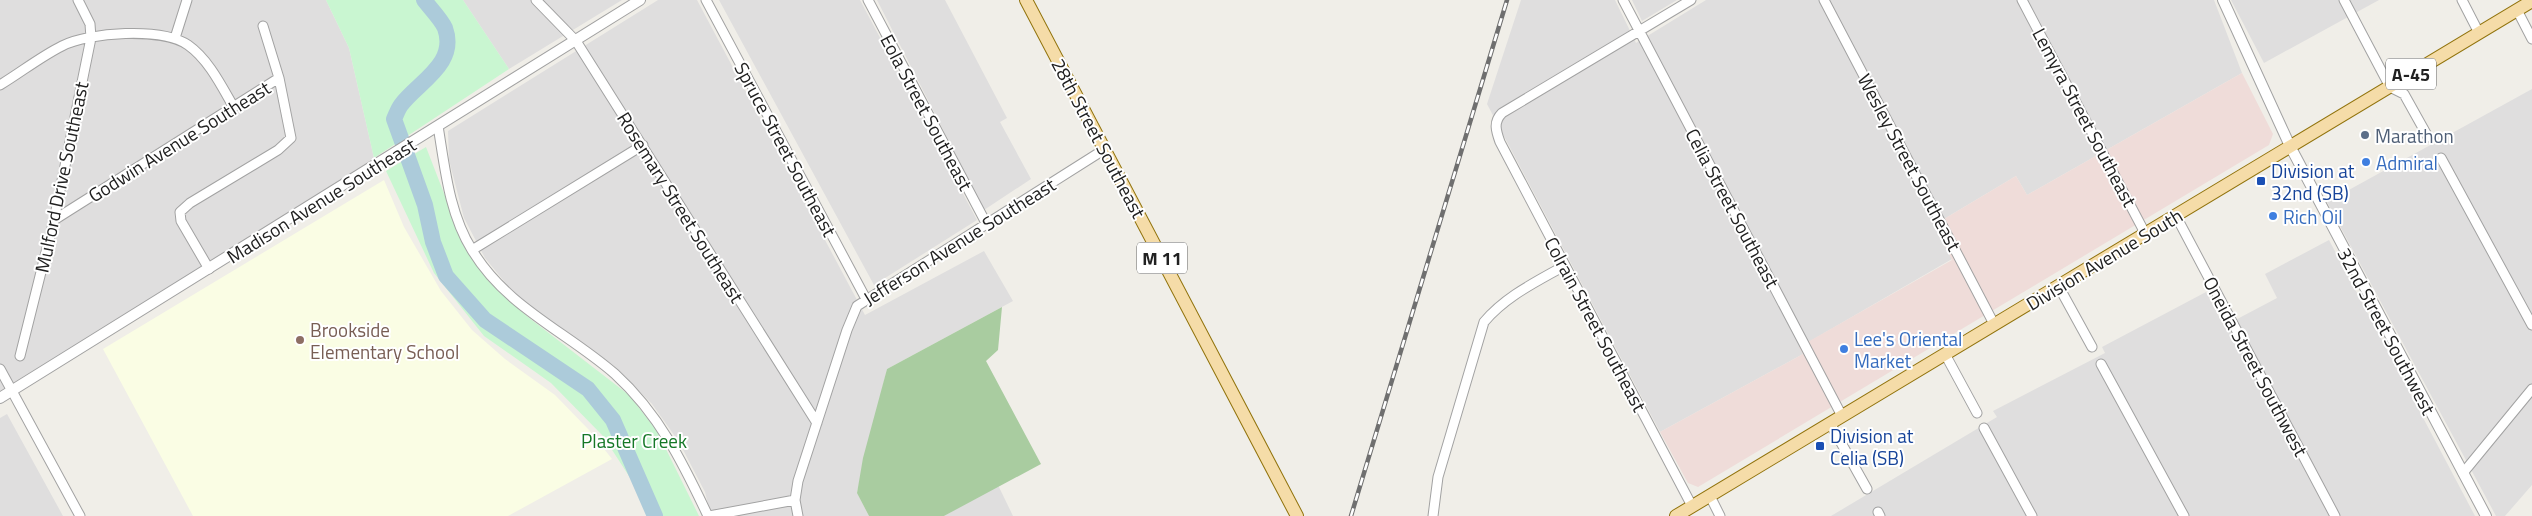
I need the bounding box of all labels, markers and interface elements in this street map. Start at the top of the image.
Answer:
street label: Lemyra Street Southeast [2026,22,2145,212]
street label: Eola Street Southeast [873,29,981,196]
street label: 28th Street Southeast [1045,53,1154,223]
street label: Spruce Street Southeast [728,57,844,242]
road number: A-45 [2386,59,2436,90]
street label: Wesley Street Southeast [1851,68,1969,256]
street label: Godwin Avenue Southeast [82,73,276,209]
street label: Mulford Drive Southeast [27,78,96,275]
street label: Rosemary Street Southeast [610,106,752,308]
place label: Marathon [2375,121,2454,150]
street label: Celia Street Southeast [1679,123,1788,293]
marker: Marathon [2359,129,2371,141]
street label: Madison Avenue Southeast [221,130,422,270]
place label: Admiral [2376,148,2438,177]
place label: Division at 32nd (SB) [2271,156,2355,207]
marker: Admiral [2360,156,2372,168]
street label: Jefferson Avenue Southeast [857,170,1061,312]
marker: Division at 32nd (SB) [2255,175,2267,187]
street label: Division Avenue South [2020,201,2188,317]
place label: Rich Oil [2283,202,2343,231]
marker: Rich Oil [2267,210,2279,222]
street label: Colrain Street Southeast [1538,231,1655,417]
road number: M 11 [1137,242,1187,274]
street label: 32nd Street Southwest [2331,242,2444,420]
street label: Oneida Street Southwest [2196,271,2316,461]
place label: Brookside Elementary School [310,315,459,366]
place label: Lee's Oriental Market [1854,324,1962,375]
marker: Brookside Elementary School [294,334,306,346]
marker: Lee's Oriental Market [1838,343,1850,355]
place label: Division at Celia (SB) [1830,421,1914,472]
park label: Plaster Creek [581,426,687,455]
marker: Division at Celia (SB) [1814,440,1826,452]

